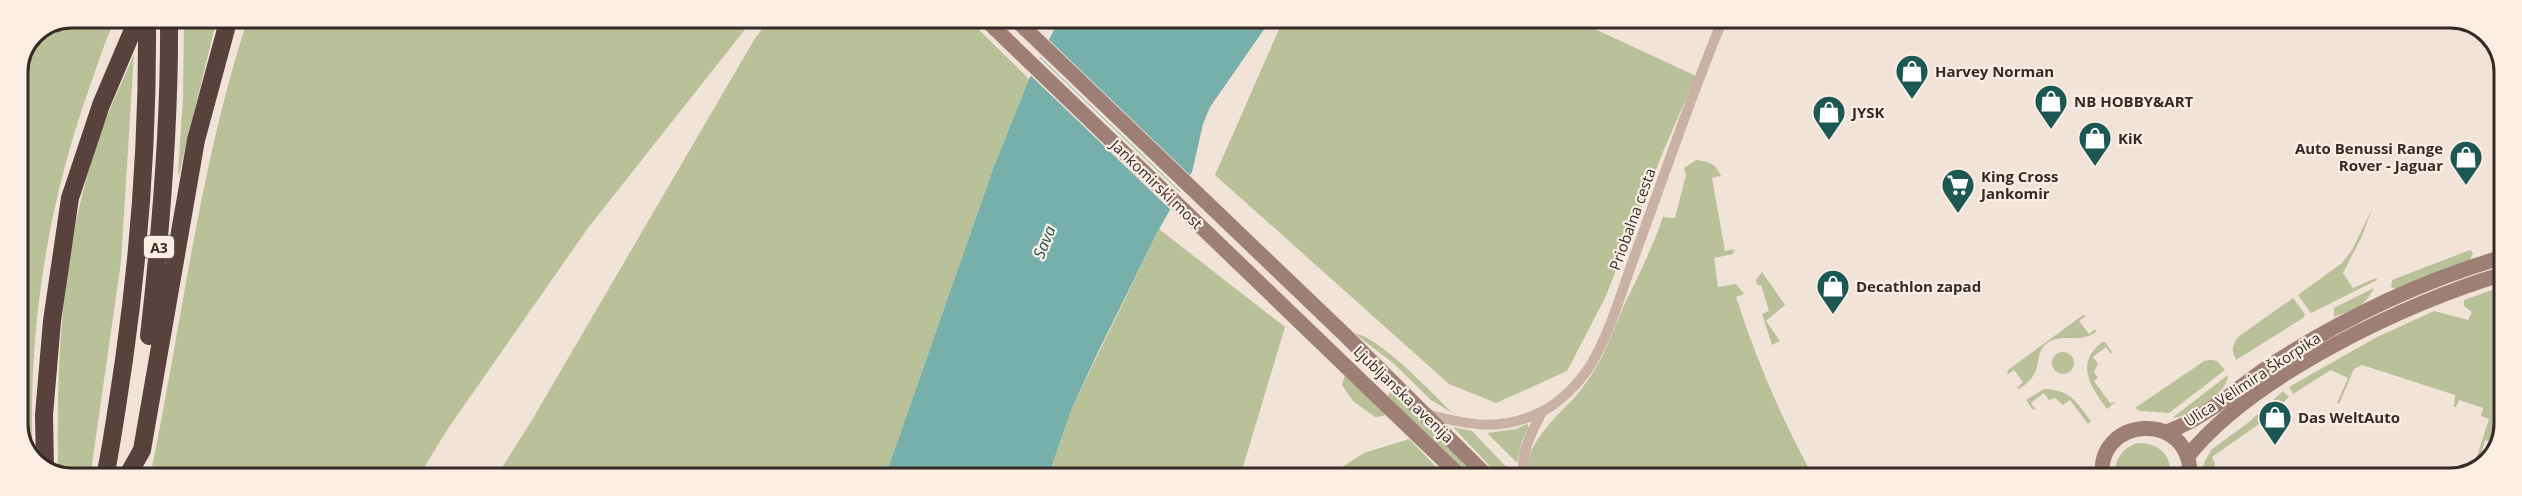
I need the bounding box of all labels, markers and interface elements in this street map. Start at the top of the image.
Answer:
shop icon: Harvey Norman [1894,53,1930,100]
place label: Harvey Norman [1935,61,2054,81]
shop icon: NB HOBBY&ART [2033,83,2069,130]
place label: NB HOBBY&ART [2074,91,2194,111]
shop icon: JYSK [1811,94,1847,141]
place label: JYSK [1850,102,1885,122]
shop icon: KiK [2077,120,2113,167]
place label: KiK [2118,128,2143,148]
street label: Jankomirski most [1105,134,1207,233]
place label: Auto Benussi Range Rover - Jaguar [2295,138,2443,175]
shop icon: Auto Benussi Range Rover - Jaguar [2448,139,2484,186]
street label: Priobalna cesta [1604,165,1660,273]
place label: King Cross Jankomir [1979,166,2058,203]
supermarket icon: King Cross Jankomir [1940,167,1976,214]
water label: Sava [1028,222,1060,262]
road number: A3 [144,236,174,258]
shop icon: Decathlon zapad [1815,268,1851,315]
place label: Decathlon zapad [1856,276,1981,296]
street label: Ulica Velimira Škorpika [2180,327,2324,431]
street label: Ljubljanska avenija [1350,341,1458,447]
shop icon: Das WeltAuto [2257,399,2293,446]
place label: Das WeltAuto [2298,407,2400,427]

